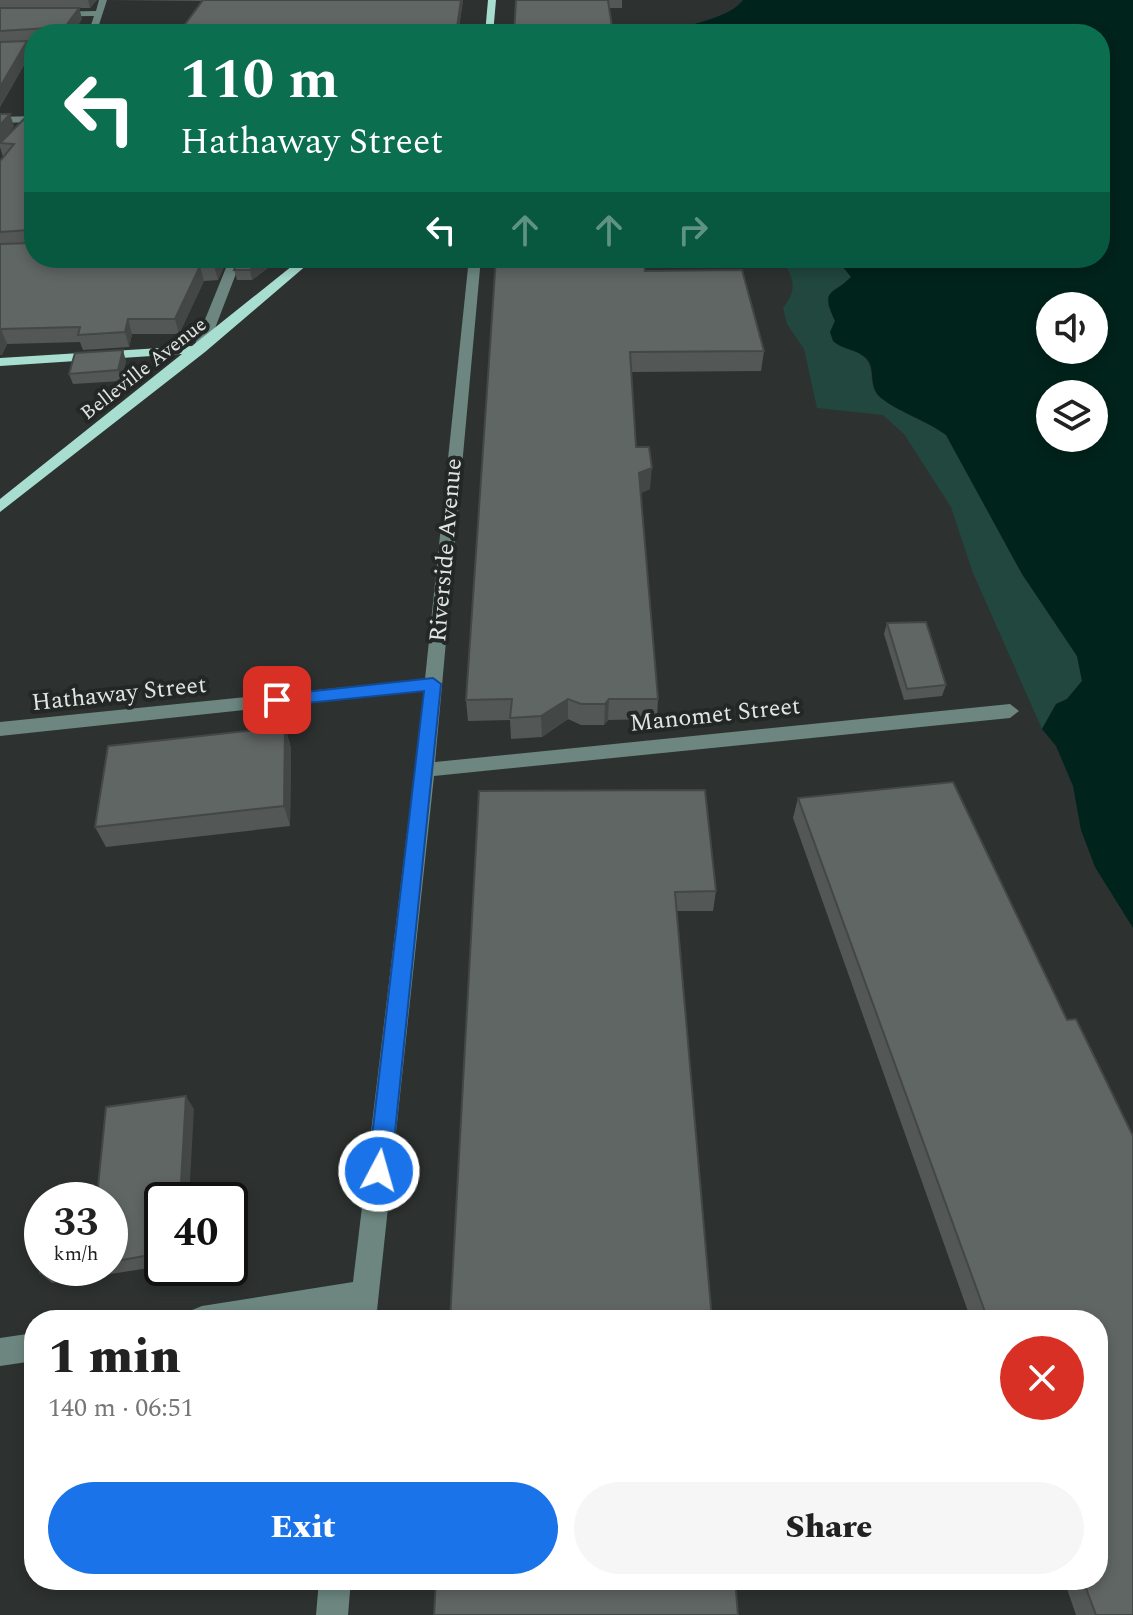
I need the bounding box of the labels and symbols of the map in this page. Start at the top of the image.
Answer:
street label: Belleville Avenue [74,310,213,428]
street label: Riverside Avenue [420,457,472,643]
pin [243,666,311,734]
street label: Hathaway Street [30,667,208,721]
street label: Manomet Street [628,688,802,742]
position arrow [337,1129,421,1213]
speed limit sign: 40 [144,1182,248,1286]

